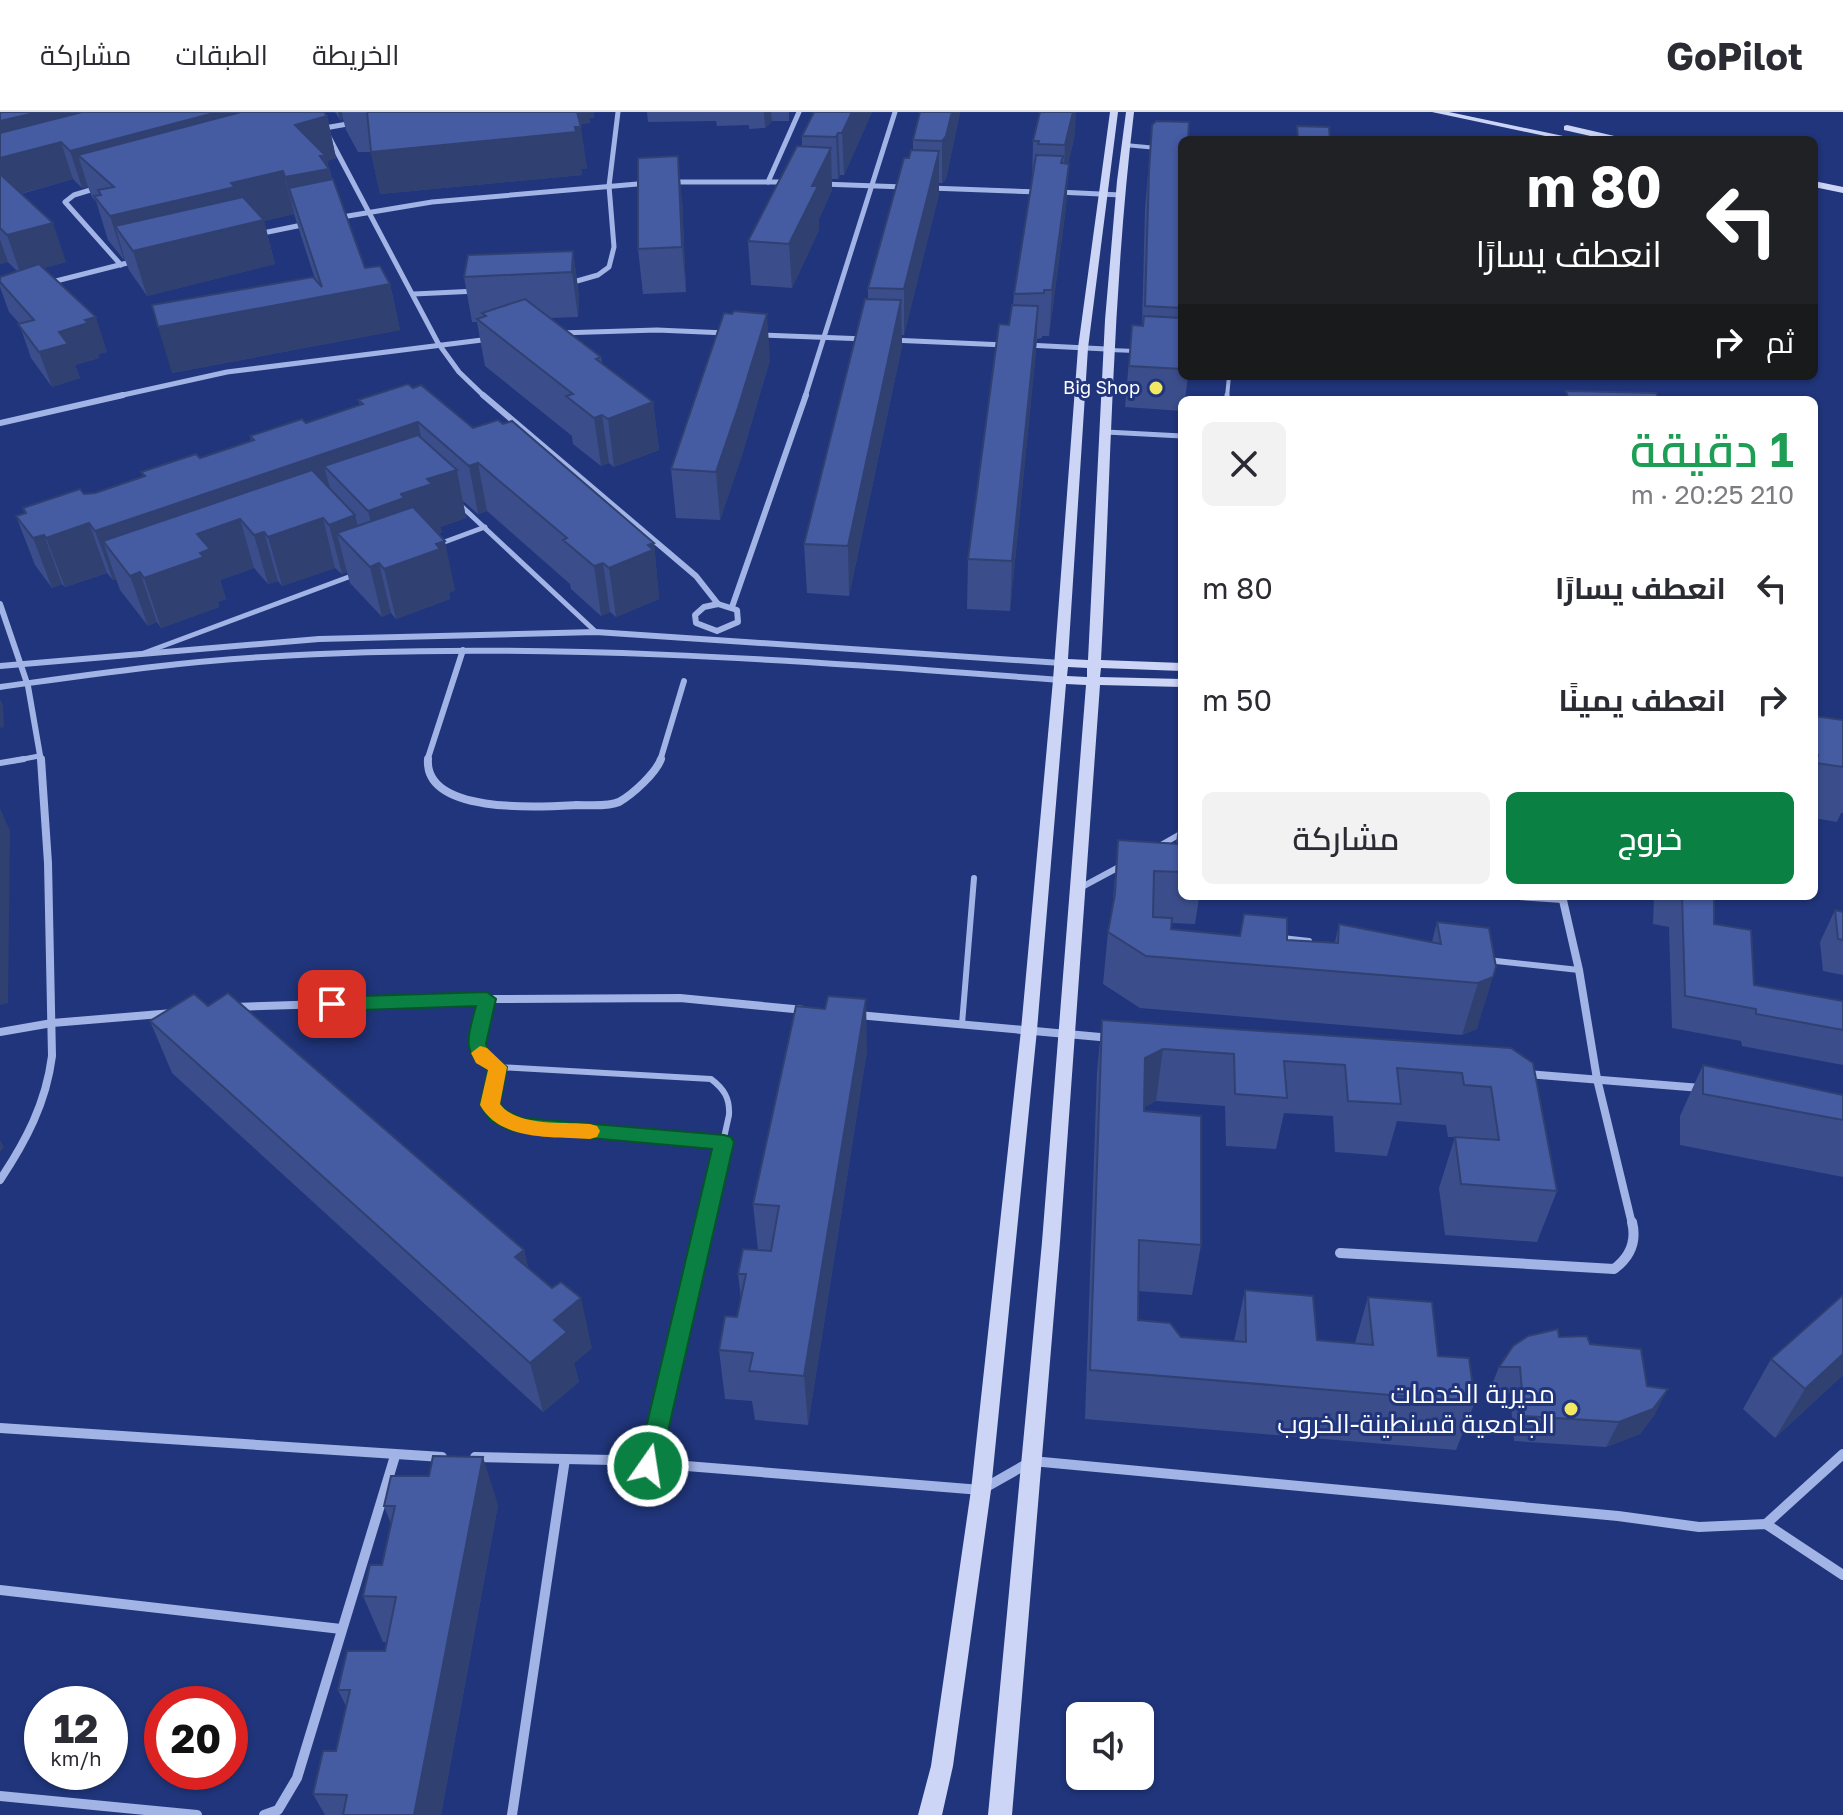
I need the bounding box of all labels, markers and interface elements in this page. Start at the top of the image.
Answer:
text: GoPilot [1666,33,1803,78]
text: مشاركة [40,38,131,71]
text: الطبقات [175,38,268,71]
text: الخريطة [312,38,399,71]
text: 80 m [1527,152,1662,219]
icon: left [1690,168,1794,272]
text: انعطف يسارًا [1476,232,1662,275]
icon: right [1706,320,1750,364]
text: ثم [1766,324,1794,360]
place label: Big Shop [1063,376,1140,398]
marker: Big Shop [1147,379,1165,397]
text: 1 دقيقة [1630,420,1794,478]
button: close [1202,422,1286,506]
text: 210 m · 20:25 [1631,479,1794,510]
icon: left [1750,566,1794,610]
text: 80 m [1202,570,1273,606]
text: انعطف يسارًا [1555,570,1726,606]
icon: right [1750,678,1794,722]
text: 50 m [1202,682,1272,718]
text: انعطف يمينًا [1559,682,1726,718]
button: مشاركة [1202,792,1490,884]
button: خروج [1506,792,1794,884]
pin [298,970,366,1038]
icon: arrive [310,982,354,1026]
place label: مديرية الخدمات الجامعية قسنطينة-الخروب [1277,1378,1555,1439]
marker: مديرية الخدمات الجامعية قسنطينة-الخروب [1562,1400,1580,1418]
position arrow [606,1424,690,1508]
speed limit sign: 20 [144,1686,248,1790]
map controls [1066,1702,1154,1790]
button: sound [1066,1702,1154,1790]
text: 12 [54,1704,99,1752]
text: km/h [51,1746,101,1770]

